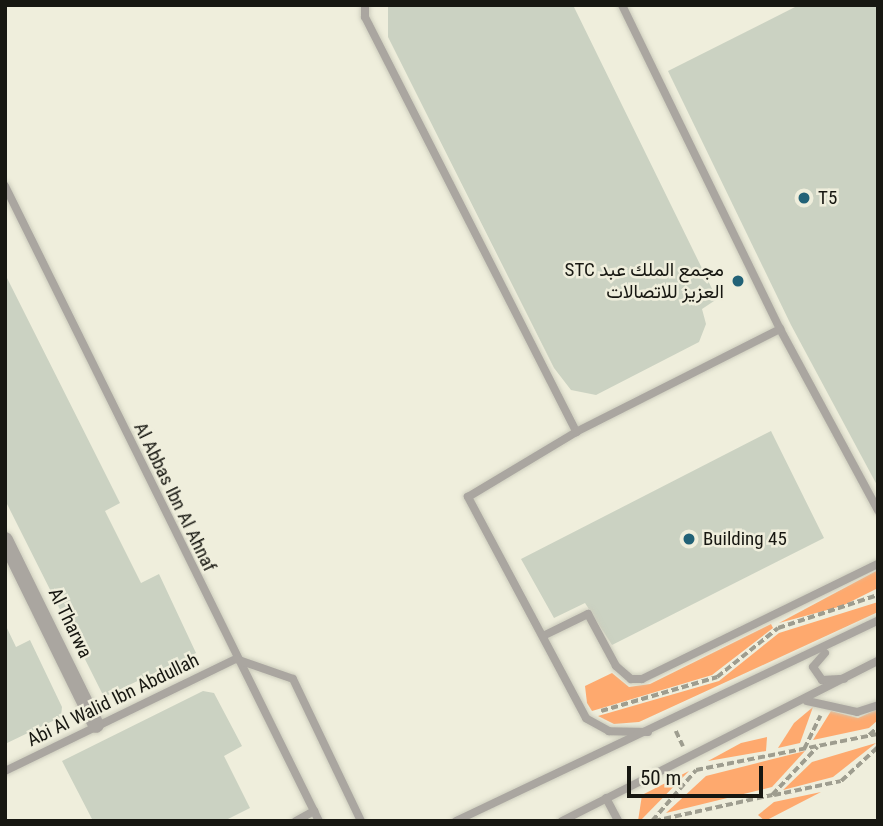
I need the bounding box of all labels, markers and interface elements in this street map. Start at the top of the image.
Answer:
place label: T5 [818,187,837,209]
marker: T5 [796,190,812,206]
place label: STC مجمع الملك عبد العزيز للاتصالات [565,259,724,303]
marker: STC مجمع الملك عبد العزيز للاتصالات [730,273,746,289]
street label: Al Abbas Ibn Al Ahnaf [129,419,221,575]
place label: Building 45 [703,528,787,550]
marker: Building 45 [681,531,697,547]
street label: Al Tharwa [43,584,97,662]
street label: Abi Al Walid Ibn Abdullah [23,649,203,751]
scale bar [631,752,768,796]
text: 50 m [640,766,681,790]

